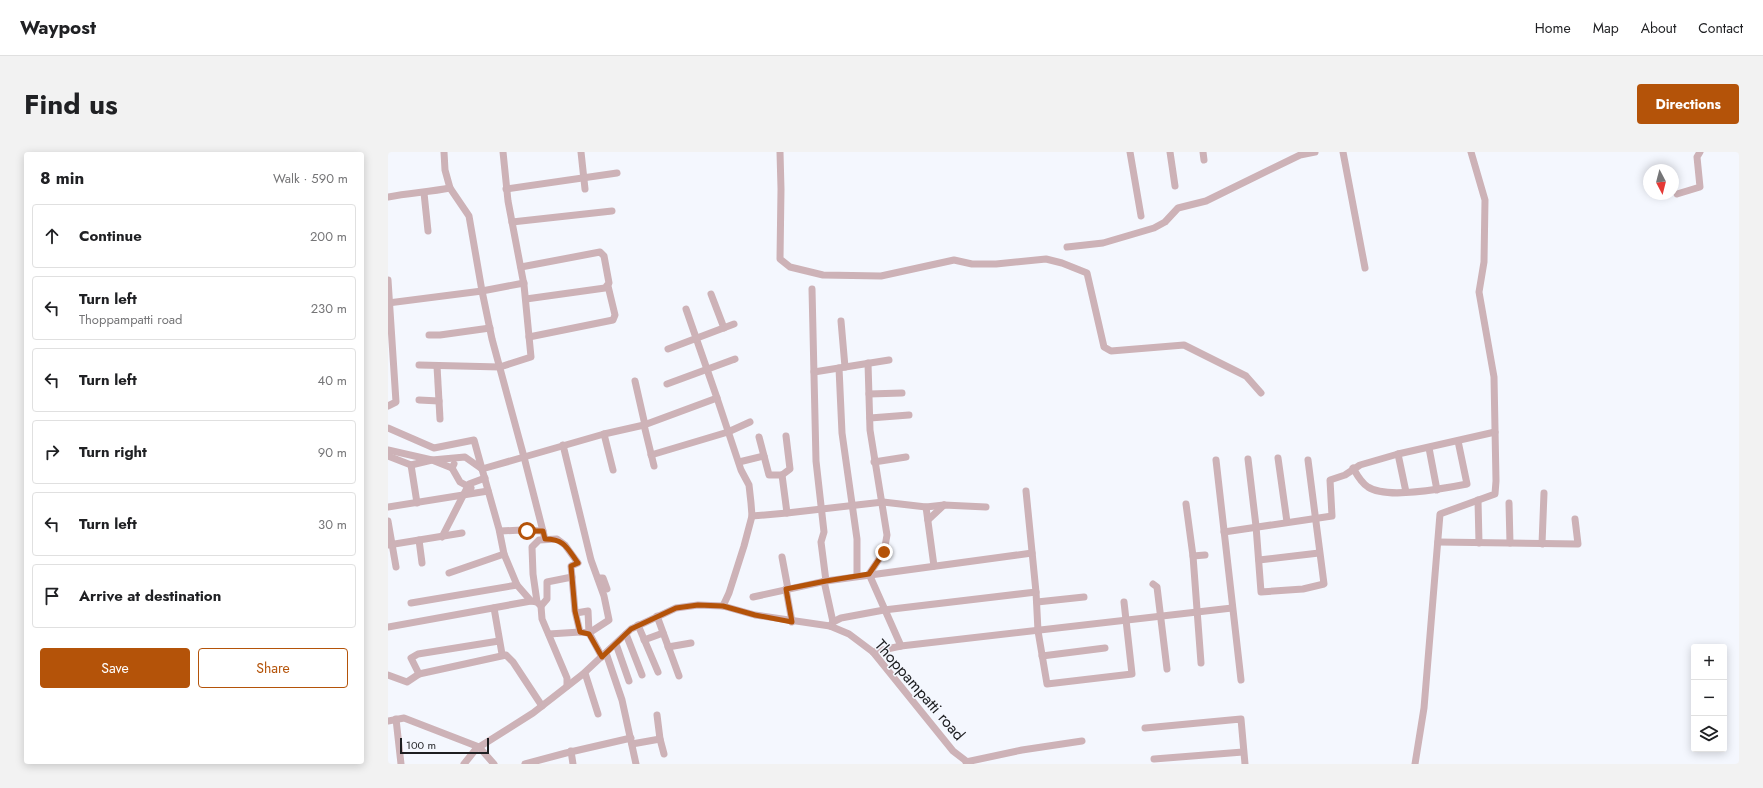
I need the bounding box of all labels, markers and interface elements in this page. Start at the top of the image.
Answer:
text: Waypost [20,14,96,41]
text: Home [1535,18,1571,38]
text: Map [1593,18,1619,38]
text: About [1641,18,1676,38]
text: Contact [1698,18,1743,38]
text: Find us [24,84,118,125]
button: Directions [1637,84,1739,124]
north arrow [1643,164,1679,200]
text: 8 min [40,166,84,190]
text: Walk · 590 m [273,169,348,188]
icon: ahead [41,225,63,247]
text: Continue [79,225,142,247]
text: 200 m [310,227,347,246]
text: Turn left [79,288,137,310]
icon: left [41,297,63,319]
text: 230 m [311,299,347,318]
text: Thoppampatti road [79,310,182,329]
icon: left [41,369,63,391]
text: Turn left [79,369,137,391]
text: 40 m [318,371,347,390]
icon: right [41,441,63,463]
text: Turn right [79,441,147,463]
text: 90 m [318,443,347,462]
icon: left [41,513,63,535]
text: Turn left [79,513,137,535]
text: 30 m [318,515,347,534]
route start [518,522,536,540]
route end [875,543,893,561]
icon: arrive [41,585,63,607]
text: Arrive at destination [79,585,221,607]
street label: Thoppampatti road [870,634,970,746]
map controls [1691,644,1727,752]
button: + [1691,644,1727,680]
button: Save [40,648,190,688]
button: Share [198,648,348,688]
button: − [1691,680,1727,716]
button: layers [1691,716,1727,752]
scale bar [400,736,489,755]
text: 100 m [406,737,436,753]

